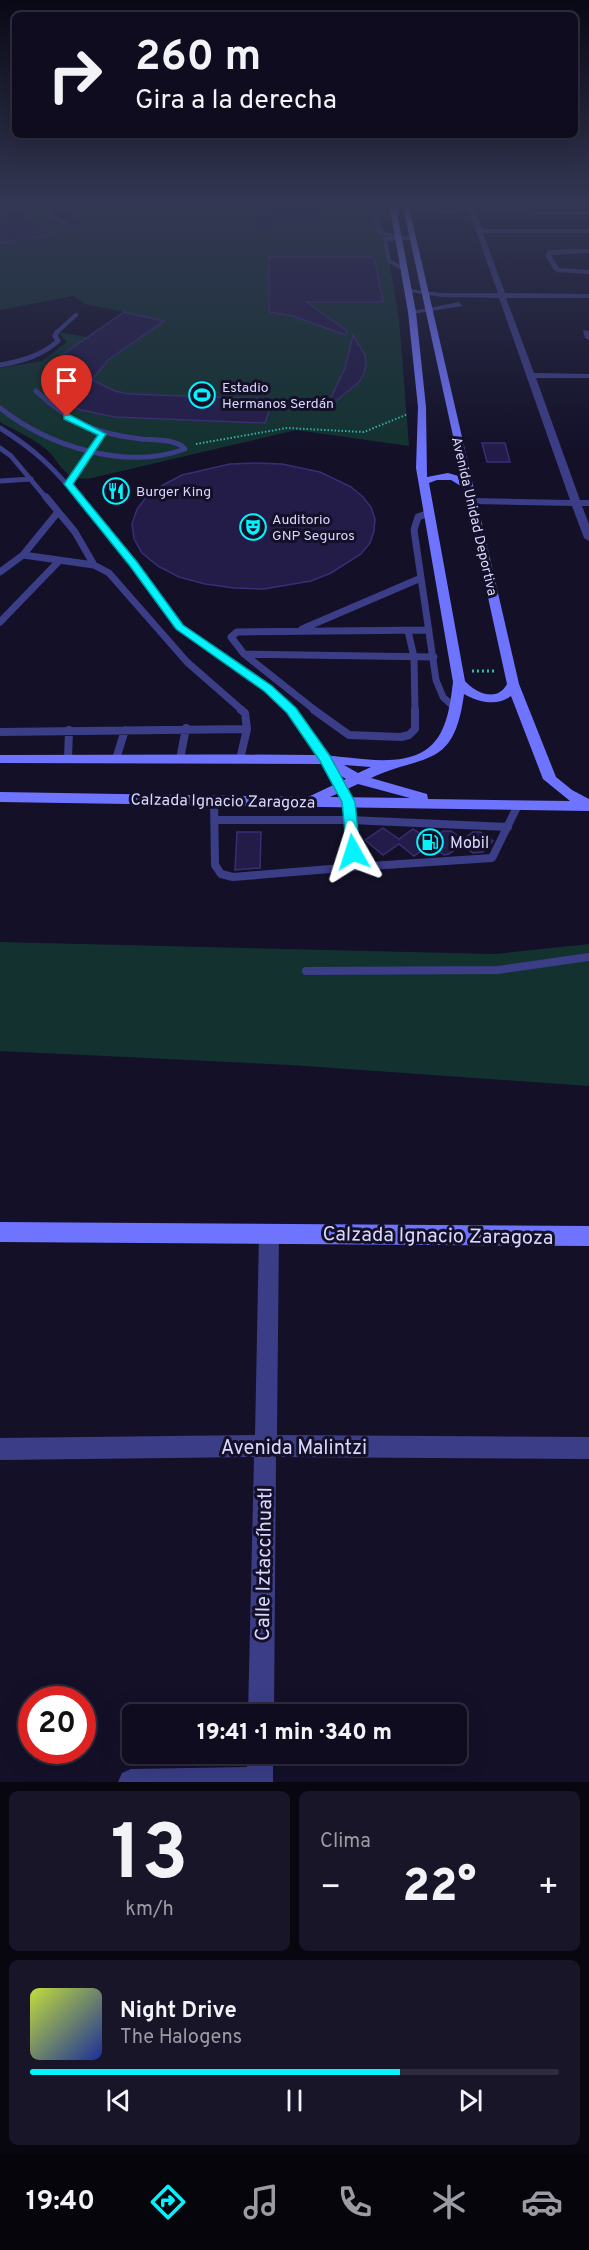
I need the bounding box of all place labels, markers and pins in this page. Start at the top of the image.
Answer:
pin [41,355,92,417]
sports icon: Estadio Hermanos Serdán [187,380,217,410]
place label: Estadio Hermanos Serdán [222,380,334,413]
restaurant icon: Burger King [101,476,131,506]
place label: Burger King [136,484,211,501]
theatre icon: Auditorio GNP Seguros [238,512,268,542]
place label: Auditorio GNP Seguros [272,512,355,545]
fuel station icon: Mobil [415,827,445,857]
place label: Mobil [450,834,489,854]

